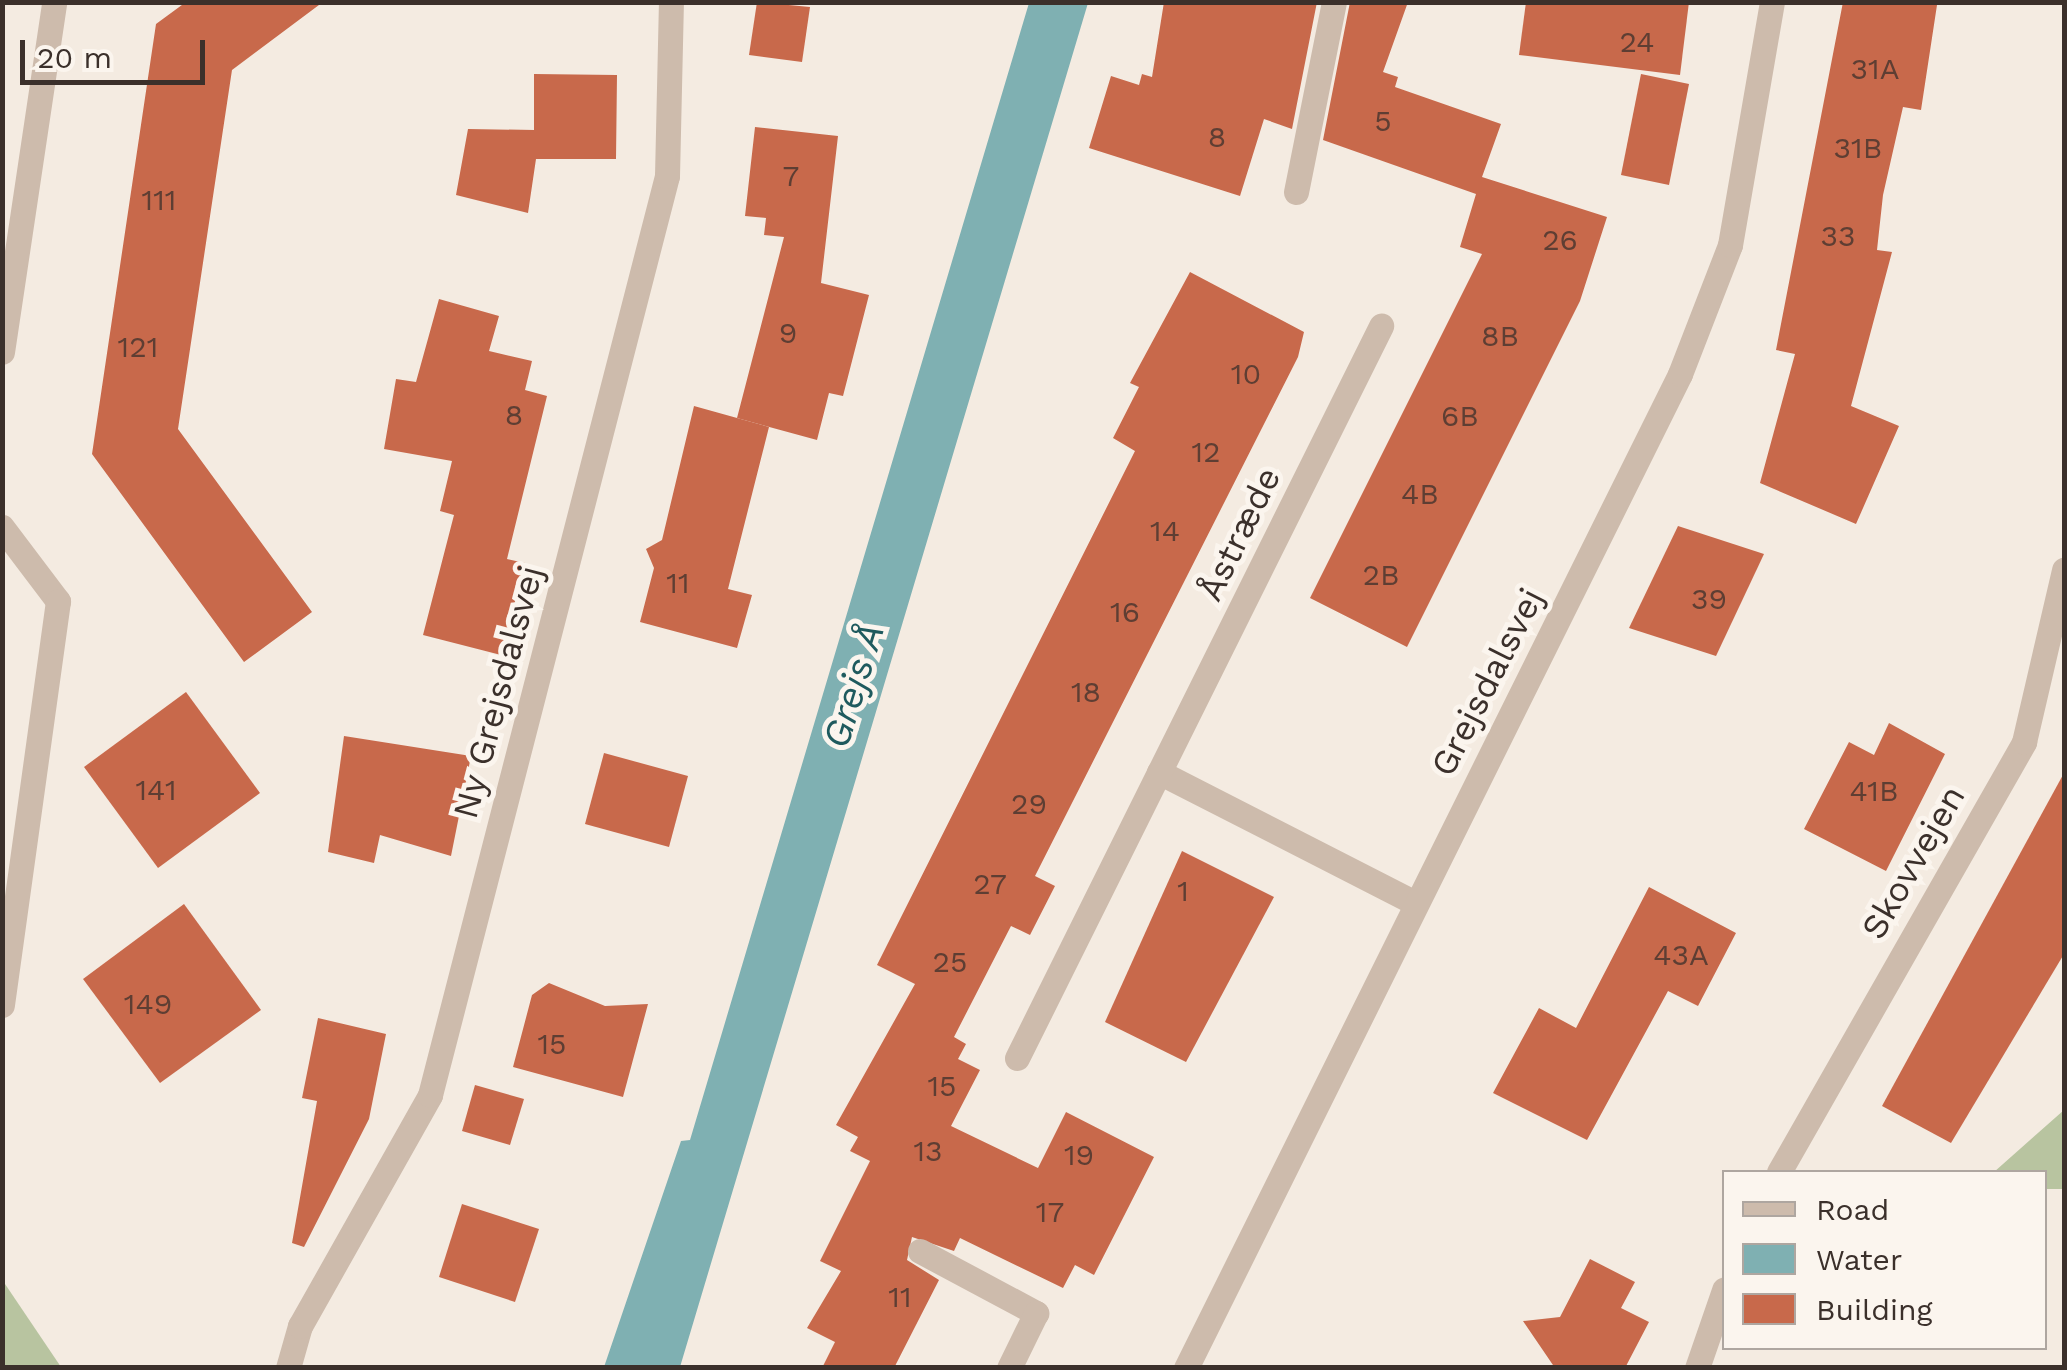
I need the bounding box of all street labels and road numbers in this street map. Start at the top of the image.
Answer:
street label: Åstræde [1189,460,1289,608]
street label: Ny Grejsdalsvej [444,561,552,823]
street label: Grejsdalsvej [1422,581,1552,783]
street label: Skovvejen [1852,778,1974,946]

